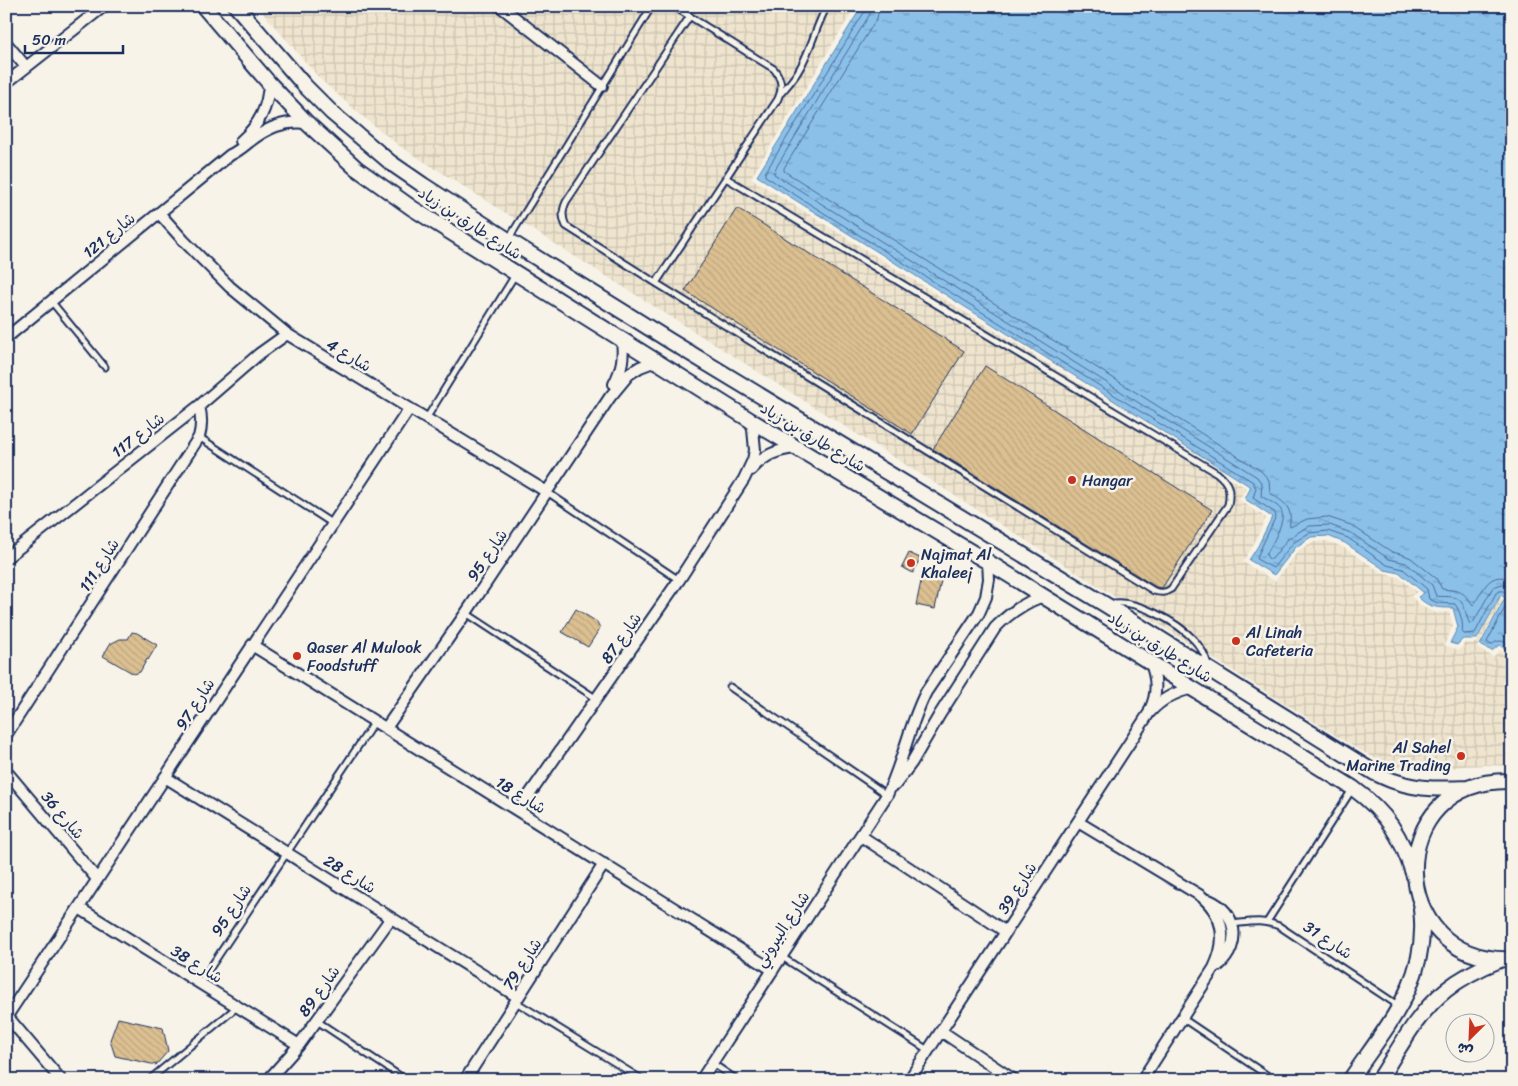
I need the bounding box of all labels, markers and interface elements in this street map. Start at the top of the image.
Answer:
scale bar [25,22,122,54]
text: 50 m [32,27,67,53]
street label: شارع طارق بن زياد [412,178,528,268]
street label: شارع 121 [76,204,142,266]
street label: شارع 4 [321,330,377,380]
street label: شارع طارق بن زياد [755,394,871,480]
street label: شارع 117 [105,405,171,465]
place label: Hangar [1082,466,1134,495]
marker: Hangar [1066,474,1078,486]
street label: شارع 95 [459,523,515,587]
street label: شارع 111 [71,532,127,598]
place label: Najmat Al Khaleej [921,540,992,587]
marker: Najmat Al Khaleej [905,557,917,569]
street label: شارع طارق بن زياد [1102,603,1218,691]
street label: شارع 87 [593,606,649,670]
place label: Al Linah Cafeteria [1245,618,1314,665]
place label: Qaser Al Mulook Foodstuff [307,633,422,680]
marker: Al Linah Cafeteria [1230,635,1242,647]
marker: Qaser Al Mulook Foodstuff [291,650,303,662]
street label: شارع 97 [167,672,223,736]
place label: Al Sahel Marine Trading [1346,733,1451,780]
marker: Al Sahel Marine Trading [1455,750,1467,762]
street label: شارع 18 [490,768,552,822]
street label: شارع 36 [34,784,92,846]
street label: شارع 28 [318,846,382,902]
street label: شارع 39 [989,856,1045,920]
street label: شارع 95 [203,878,259,942]
street label: شارع البيروني [746,885,818,973]
street label: شارع 31 [1297,913,1359,967]
street label: شارع 79 [494,932,550,996]
street label: شارع 38 [165,937,229,991]
street label: شارع 89 [290,959,348,1023]
north arrow [1446,1014,1496,1064]
text: ش [1453,1035,1477,1064]

